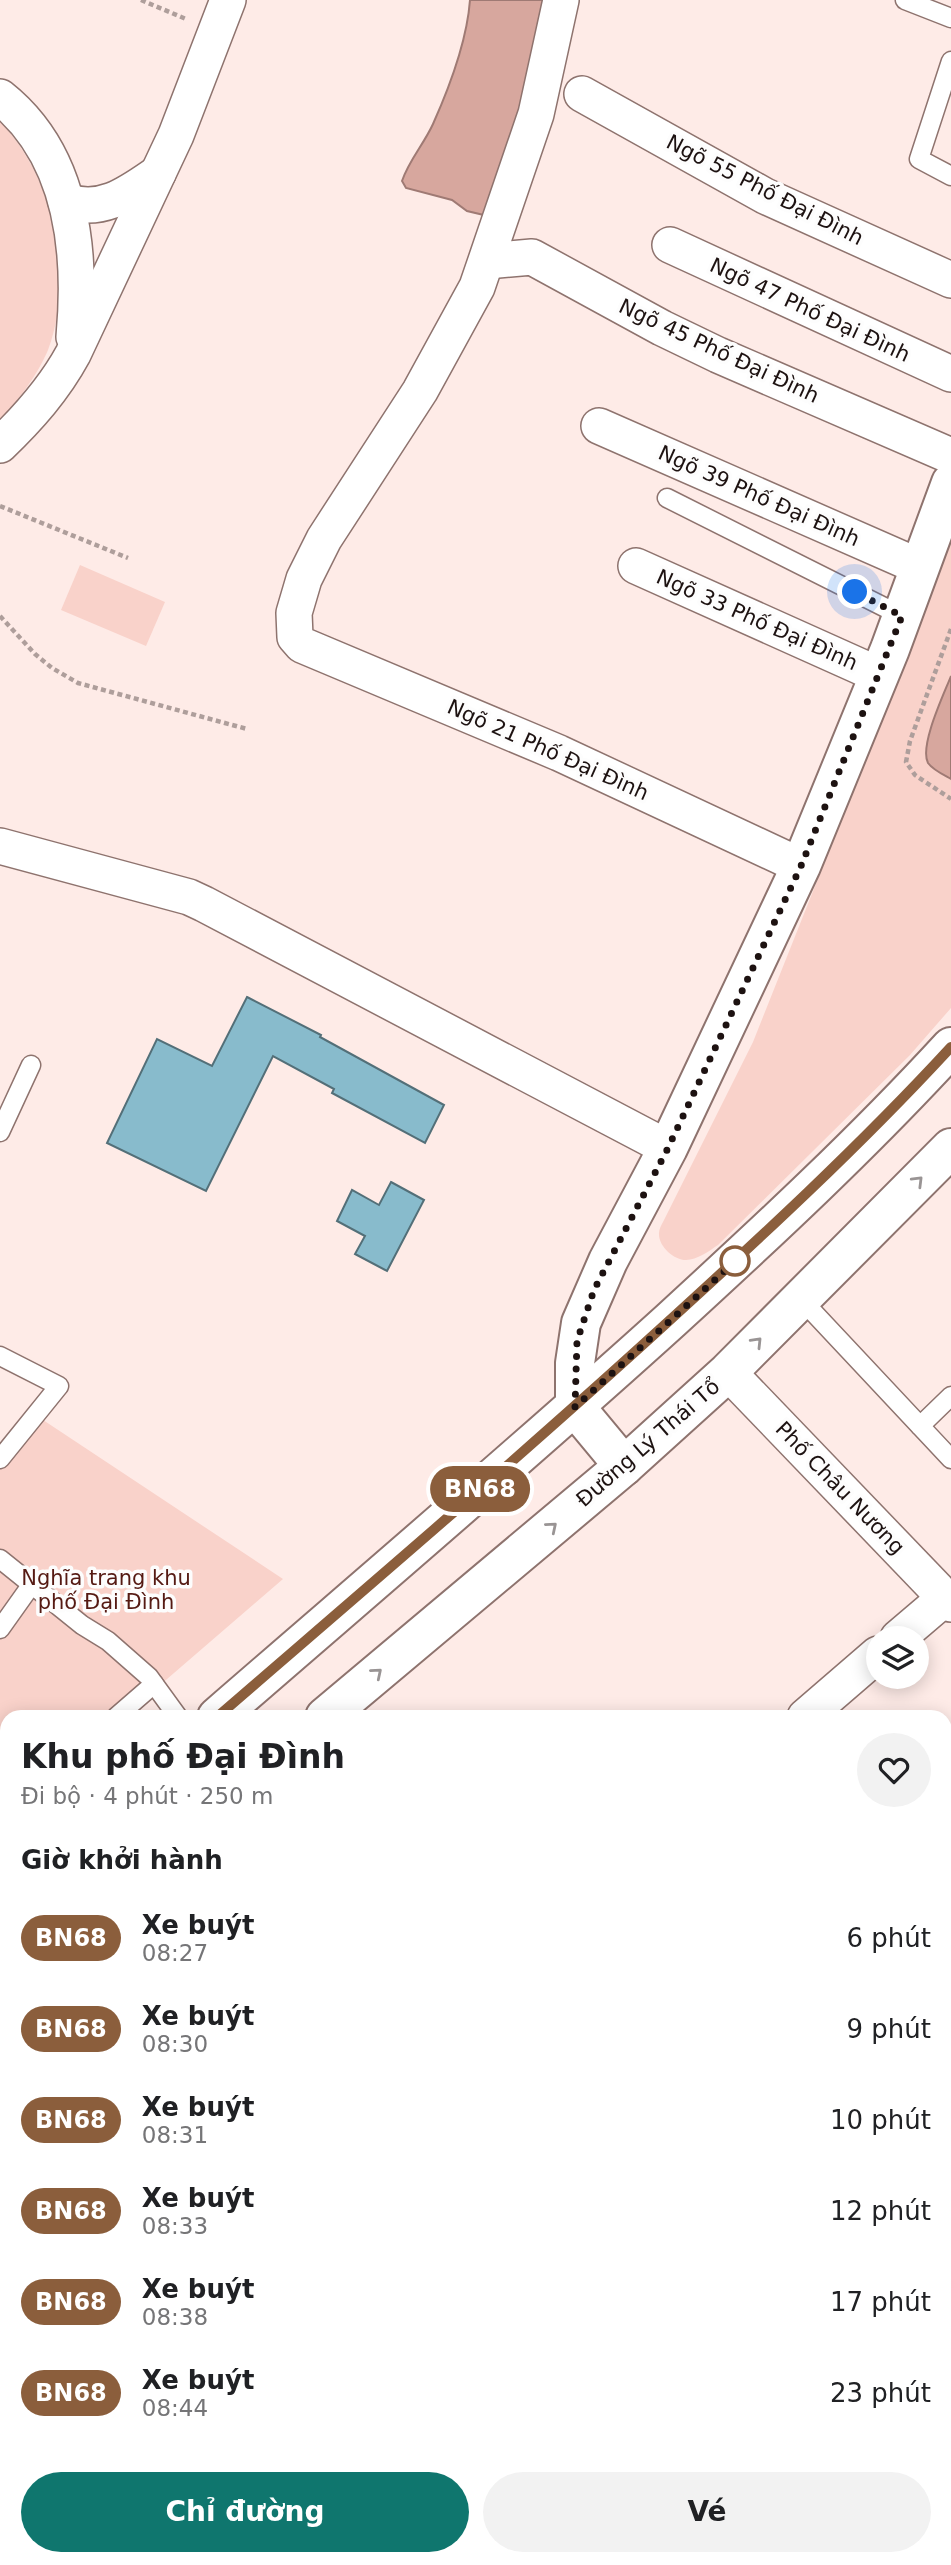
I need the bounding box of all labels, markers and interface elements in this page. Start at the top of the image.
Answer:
street label: Ngõ 55 Phố Đại Đình [663,130,867,250]
street label: Ngõ 47 Phố Đại Đình [706,253,914,367]
street label: Ngõ 45 Phố Đại Đình [615,294,823,408]
street label: Ngõ 39 Phố Đại Đình [655,441,863,551]
street label: Ngõ 33 Phố Đại Đình [653,565,861,675]
your location [837,574,872,609]
street label: Ngõ 21 Phố Đại Đình [444,695,652,805]
one-way arrow [910,1177,922,1189]
unlabelled marker [720,1246,750,1276]
one-way arrow [749,1337,762,1350]
street label: Đường Lý Thái Tổ [572,1374,725,1512]
street label: Phố Châu Nương [771,1417,909,1559]
line badge: BN68 [431,1466,529,1512]
text: BN68 [444,1475,516,1503]
one-way arrow [543,1523,556,1535]
park label: Nghĩa trang khu phố Đại Đình [21,1566,191,1614]
map controls [866,1626,929,1689]
button: layers [866,1626,929,1689]
one-way arrow [369,1669,382,1681]
button: heart [857,1733,931,1807]
text: Khu phố Đại Đình [21,1737,345,1776]
text: Đi bộ · 4 phút · 250 m [21,1783,273,1809]
text: Giờ khởi hành [21,1845,223,1875]
text: Xe buýt [142,1910,254,1940]
text: 6 phút [847,1923,931,1953]
text: BN68 [35,1924,107,1952]
text: 08:27 [142,1940,208,1966]
text: Xe buýt [142,2001,254,2031]
text: 9 phút [847,2014,931,2044]
text: BN68 [35,2015,107,2043]
text: 08:30 [142,2031,208,2057]
text: Xe buýt [142,2092,254,2122]
text: 10 phút [830,2105,931,2135]
text: BN68 [35,2106,107,2134]
text: 08:31 [142,2122,208,2148]
text: Xe buýt [142,2183,254,2213]
text: 12 phút [830,2196,931,2226]
text: BN68 [35,2197,107,2225]
text: 08:33 [142,2213,208,2239]
text: Xe buýt [142,2274,254,2304]
text: 17 phút [830,2287,931,2317]
text: BN68 [35,2288,107,2316]
text: 08:38 [142,2304,208,2330]
text: Xe buýt [142,2365,254,2395]
text: 23 phút [830,2378,931,2408]
text: BN68 [35,2379,107,2407]
text: 08:44 [142,2395,208,2421]
button: Chỉ đường [21,2472,469,2552]
button: Vé [483,2472,931,2552]

